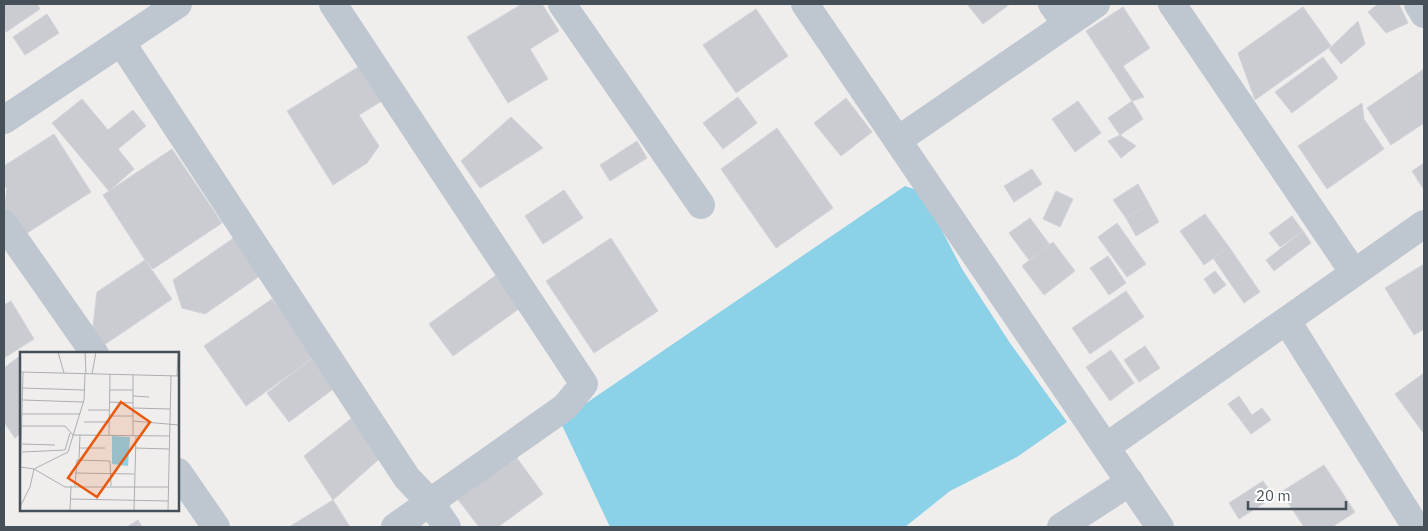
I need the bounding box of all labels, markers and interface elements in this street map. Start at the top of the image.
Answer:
inset map [20,352,179,511]
scale bar [1248,478,1346,510]
text: 20 m [1256,486,1291,505]

